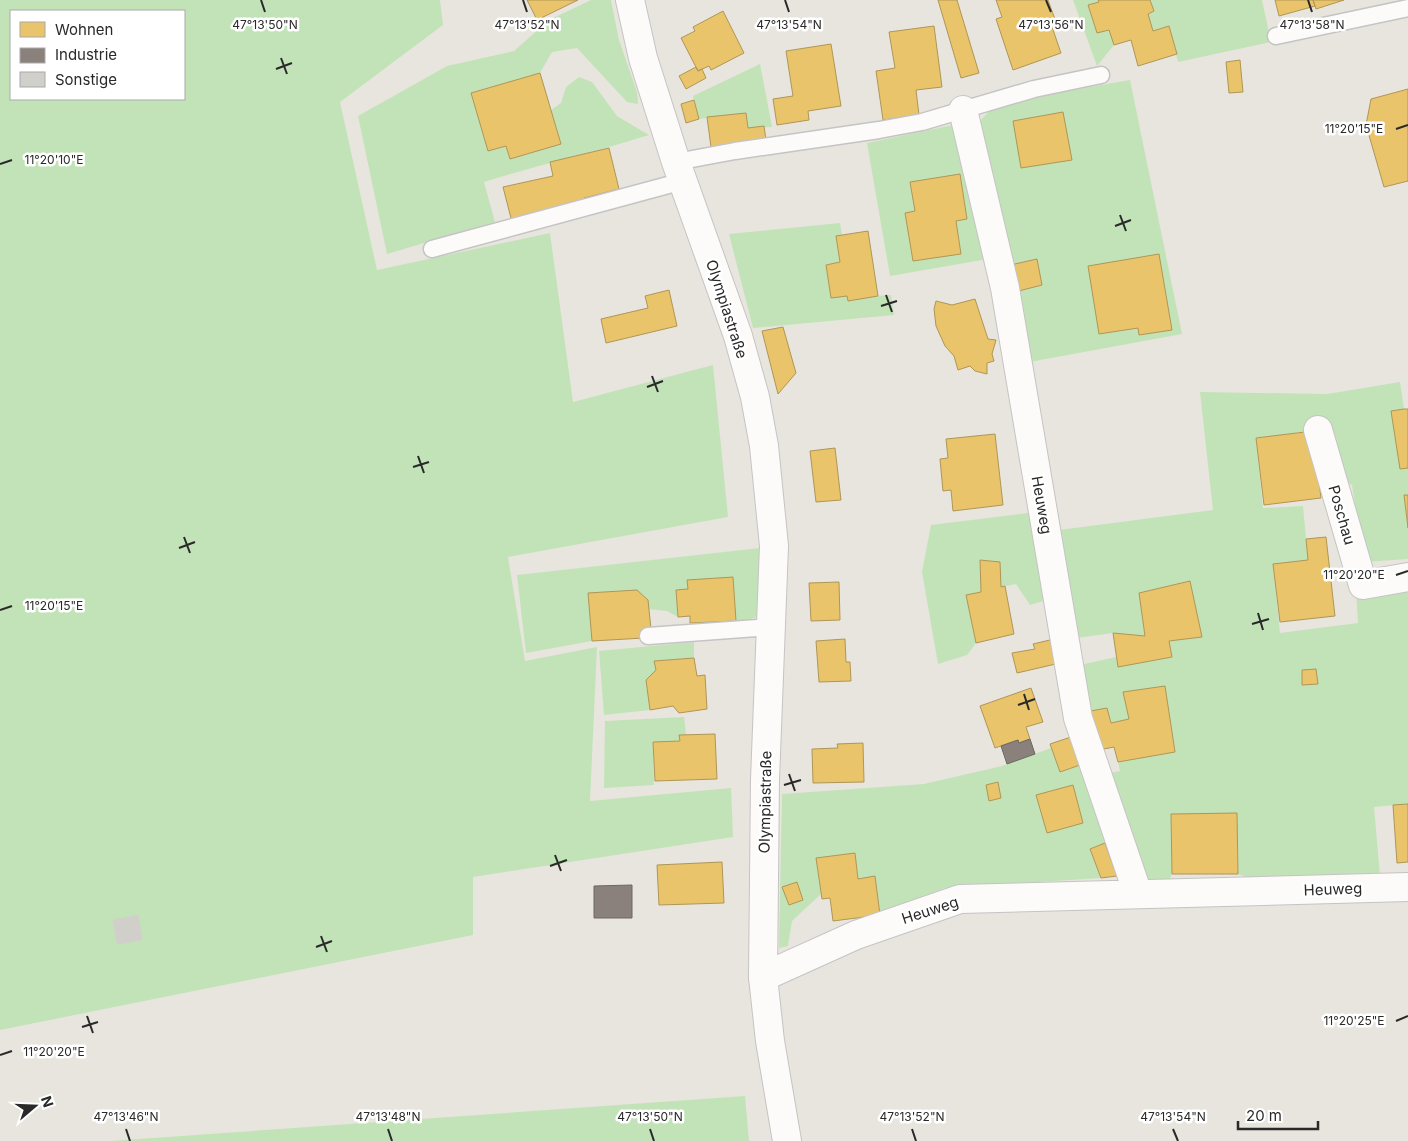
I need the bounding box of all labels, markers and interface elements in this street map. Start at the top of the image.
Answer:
legend [10,10,185,100]
text: 47°13'50"N [232,17,298,32]
text: 47°13'52"N [494,17,560,32]
text: 47°13'54"N [756,17,822,32]
text: 47°13'56"N [1018,17,1084,32]
text: 47°13'58"N [1279,17,1345,32]
text: Wohnen [55,20,113,39]
text: Industrie [55,45,117,64]
text: Sonstige [55,70,117,89]
text: 11°20'15"E [1325,121,1383,136]
text: 11°20'10"E [25,152,83,167]
street label: Olympiastraße [702,257,752,361]
street label: Heuweg [1028,474,1056,536]
street label: Poschau [1324,483,1360,547]
text: 11°20'20"E [1323,567,1385,582]
text: 11°20'15"E [25,598,83,613]
street label: Olympiastraße [755,750,775,854]
street label: Heuweg [1303,878,1363,900]
street label: Heuweg [899,892,961,928]
text: 11°20'25"E [1323,1013,1385,1028]
text: 11°20'20"E [23,1044,85,1059]
north arrow [10,1081,60,1131]
text: N [38,1094,58,1109]
scale bar [1238,1098,1318,1130]
text: 20 m [1246,1106,1282,1125]
text: 47°13'46"N [94,1109,158,1124]
text: 47°13'48"N [356,1109,420,1124]
text: 47°13'50"N [617,1109,683,1124]
text: 47°13'52"N [879,1109,945,1124]
text: 47°13'54"N [1140,1109,1206,1124]

